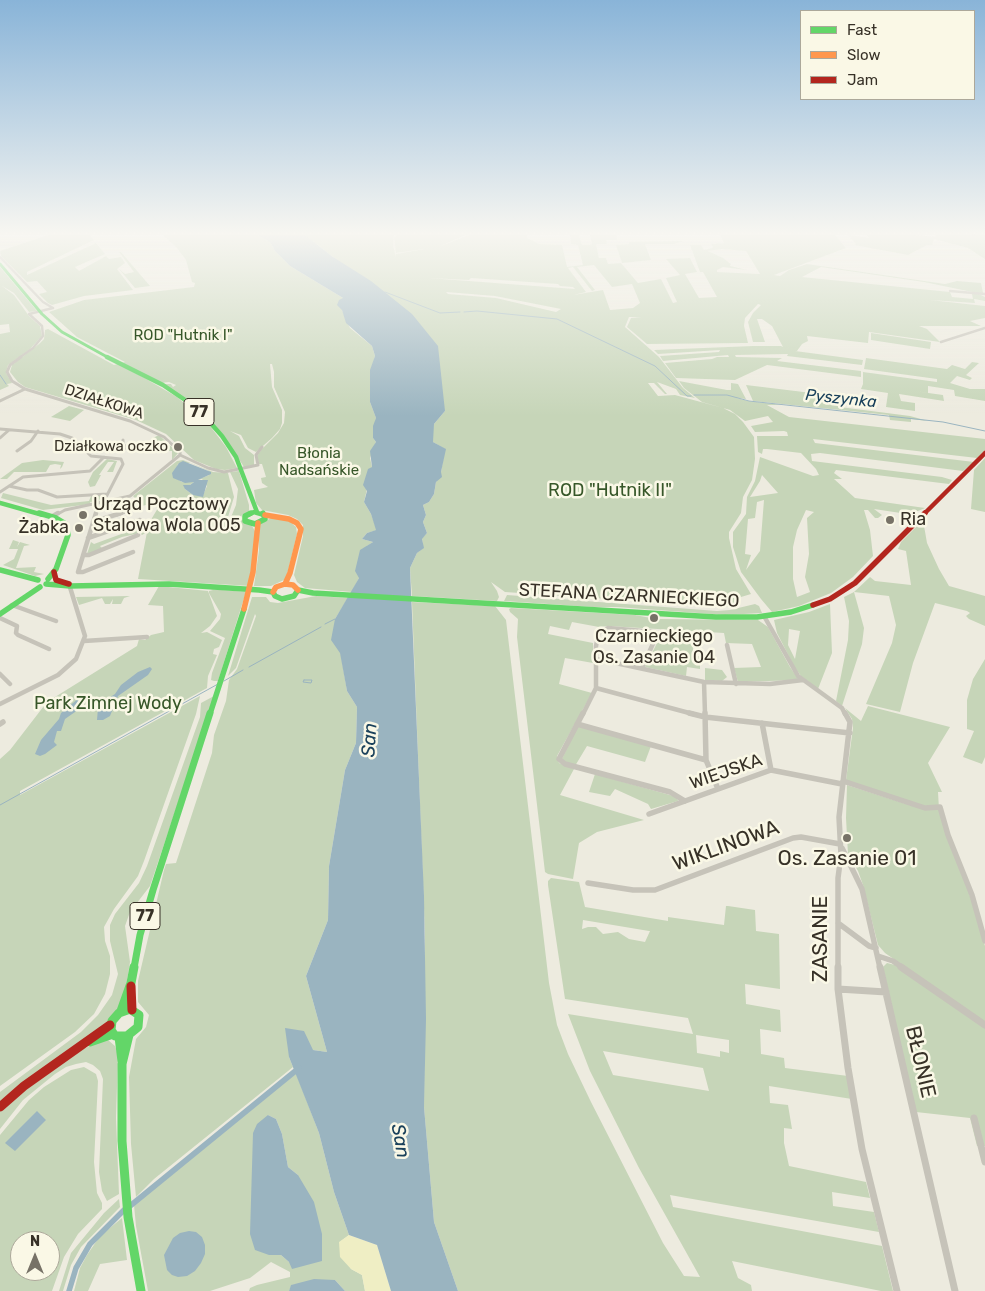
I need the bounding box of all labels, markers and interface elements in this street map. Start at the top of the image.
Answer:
legend [800,10,975,100]
text: Fast [847,21,877,39]
text: Slow [847,46,880,64]
text: Jam [847,71,878,89]
park label: ROD "Hutnik I" [133,327,233,345]
street label: DZIAŁKOWA [62,381,146,423]
water label: Pyszynka [805,386,877,412]
road number: 77 [184,398,214,426]
place label: Działkowa oczko [54,438,168,456]
marker: Działkowa oczko [172,441,184,453]
park label: Błonia Nadsańskie [279,445,359,480]
park label: ROD "Hutnik II" [548,480,672,502]
place label: Urząd Pocztowy Stalowa Wola 005 [93,494,241,536]
marker: Urząd Pocztowy Stalowa Wola 005 [77,509,89,521]
place label: Ria [900,509,926,531]
marker: Ria [884,514,896,526]
place label: Żabka [19,517,69,539]
marker: Żabka [73,522,85,534]
street label: STEFANA CZARNIECKIEGO [518,579,740,613]
marker: Czarnieckiego Os. Zasanie 04 [648,612,660,624]
place label: Czarnieckiego Os. Zasanie 04 [593,626,715,669]
park label: Park Zimnej Wody [34,693,182,715]
water label: San [357,722,383,758]
street label: WIEJSKA [687,749,765,795]
street label: WIKLINOWA [669,815,783,877]
marker: Os. Zasanie 01 [841,832,853,844]
place label: Os. Zasanie 01 [778,846,916,872]
street label: ZASANIE [808,896,834,982]
road number: 77 [130,902,160,929]
street label: BŁONIE [900,1024,940,1100]
water label: San [386,1122,414,1160]
north arrow [10,1231,60,1281]
text: N [30,1233,40,1250]

